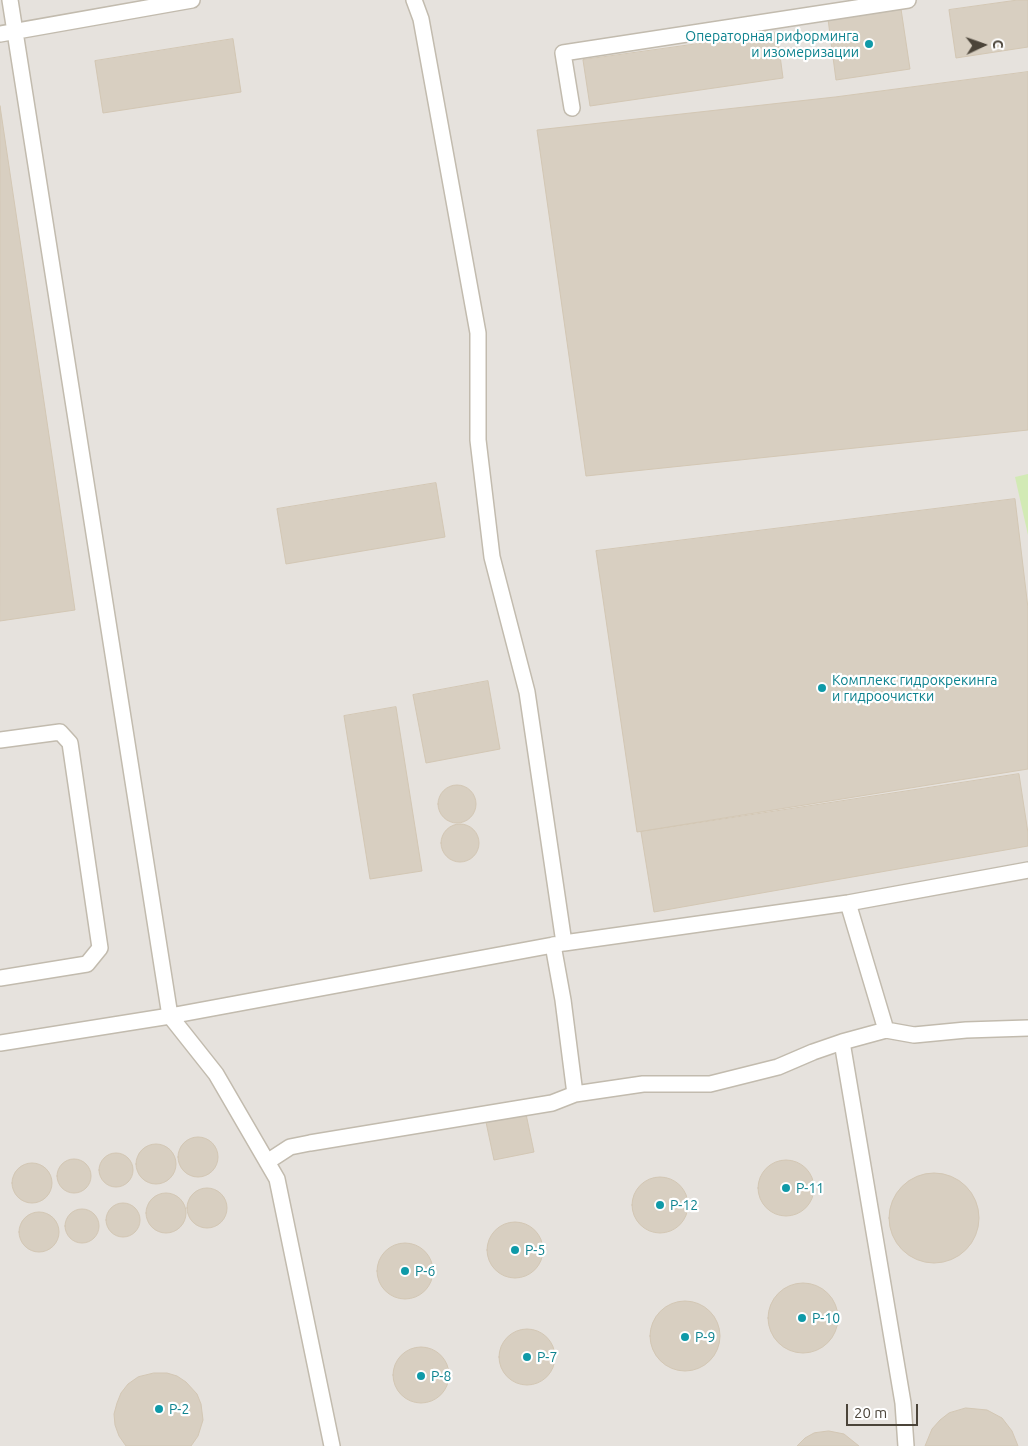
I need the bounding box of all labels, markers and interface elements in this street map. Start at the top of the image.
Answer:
north arrow [958,20,1008,70]
place label: Операторная риформинга и изомеризации [685,28,859,60]
marker: Операторная риформинга и изомеризации [863,38,875,50]
text: С [990,39,1006,49]
place label: Комплекс гидрокрекинга и гидроочистки [832,672,998,704]
marker: Комплекс гидрокрекинга и гидроочистки [816,682,828,694]
place label: Р-11 [796,1180,824,1196]
marker: Р-11 [780,1182,792,1194]
place label: Р-12 [670,1197,698,1213]
marker: Р-12 [654,1199,666,1211]
place label: Р-5 [525,1242,545,1258]
marker: Р-5 [509,1244,521,1256]
place label: Р-6 [415,1263,435,1279]
marker: Р-6 [399,1265,411,1277]
place label: Р-10 [812,1310,840,1326]
marker: Р-10 [796,1312,808,1324]
place label: Р-9 [695,1329,715,1345]
marker: Р-9 [679,1331,691,1343]
place label: Р-7 [537,1349,557,1365]
marker: Р-7 [521,1351,533,1363]
place label: Р-8 [431,1368,451,1384]
marker: Р-8 [415,1370,427,1382]
scale bar [848,1394,920,1426]
place label: Р-2 [169,1401,189,1417]
marker: Р-2 [153,1403,165,1415]
text: 20 m [854,1404,887,1421]

